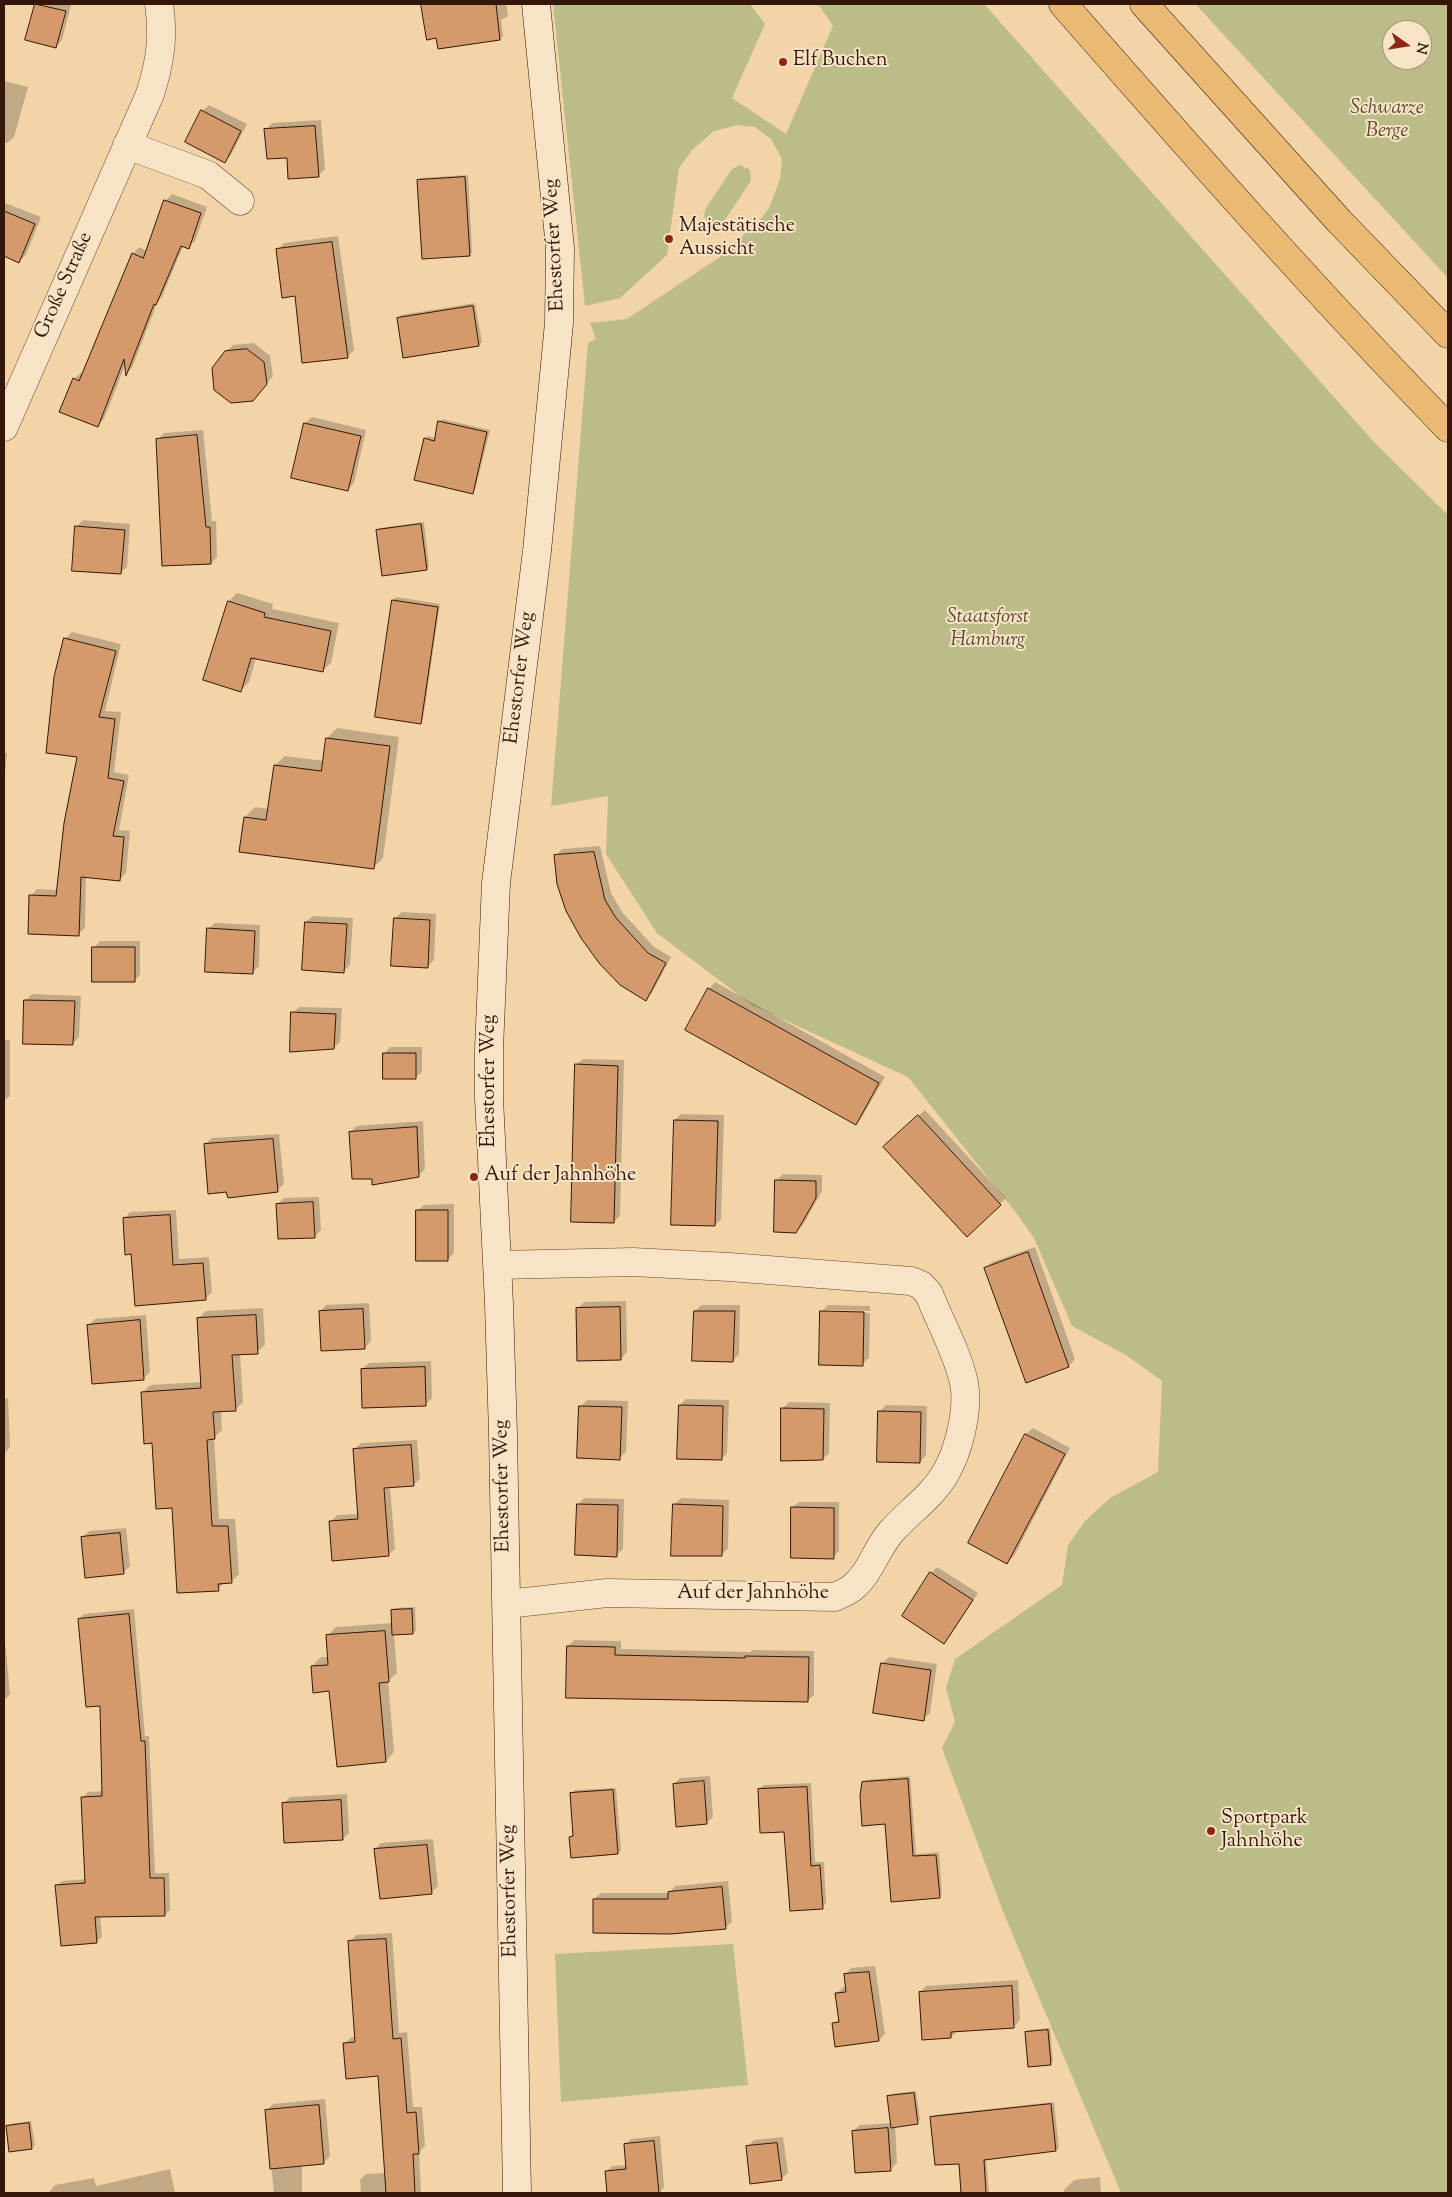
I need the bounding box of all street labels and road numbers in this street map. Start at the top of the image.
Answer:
street label: Ehestorfer Weg [541,178,571,312]
street label: Große Straße [31,229,99,343]
street label: Ehestorfer Weg [501,611,541,745]
street label: Ehestorfer Weg [479,1015,503,1147]
street label: Ehestorfer Weg [491,1419,517,1553]
street label: Auf der Jahnhöhe [677,1583,829,1607]
street label: Ehestorfer Weg [498,1824,524,1958]

